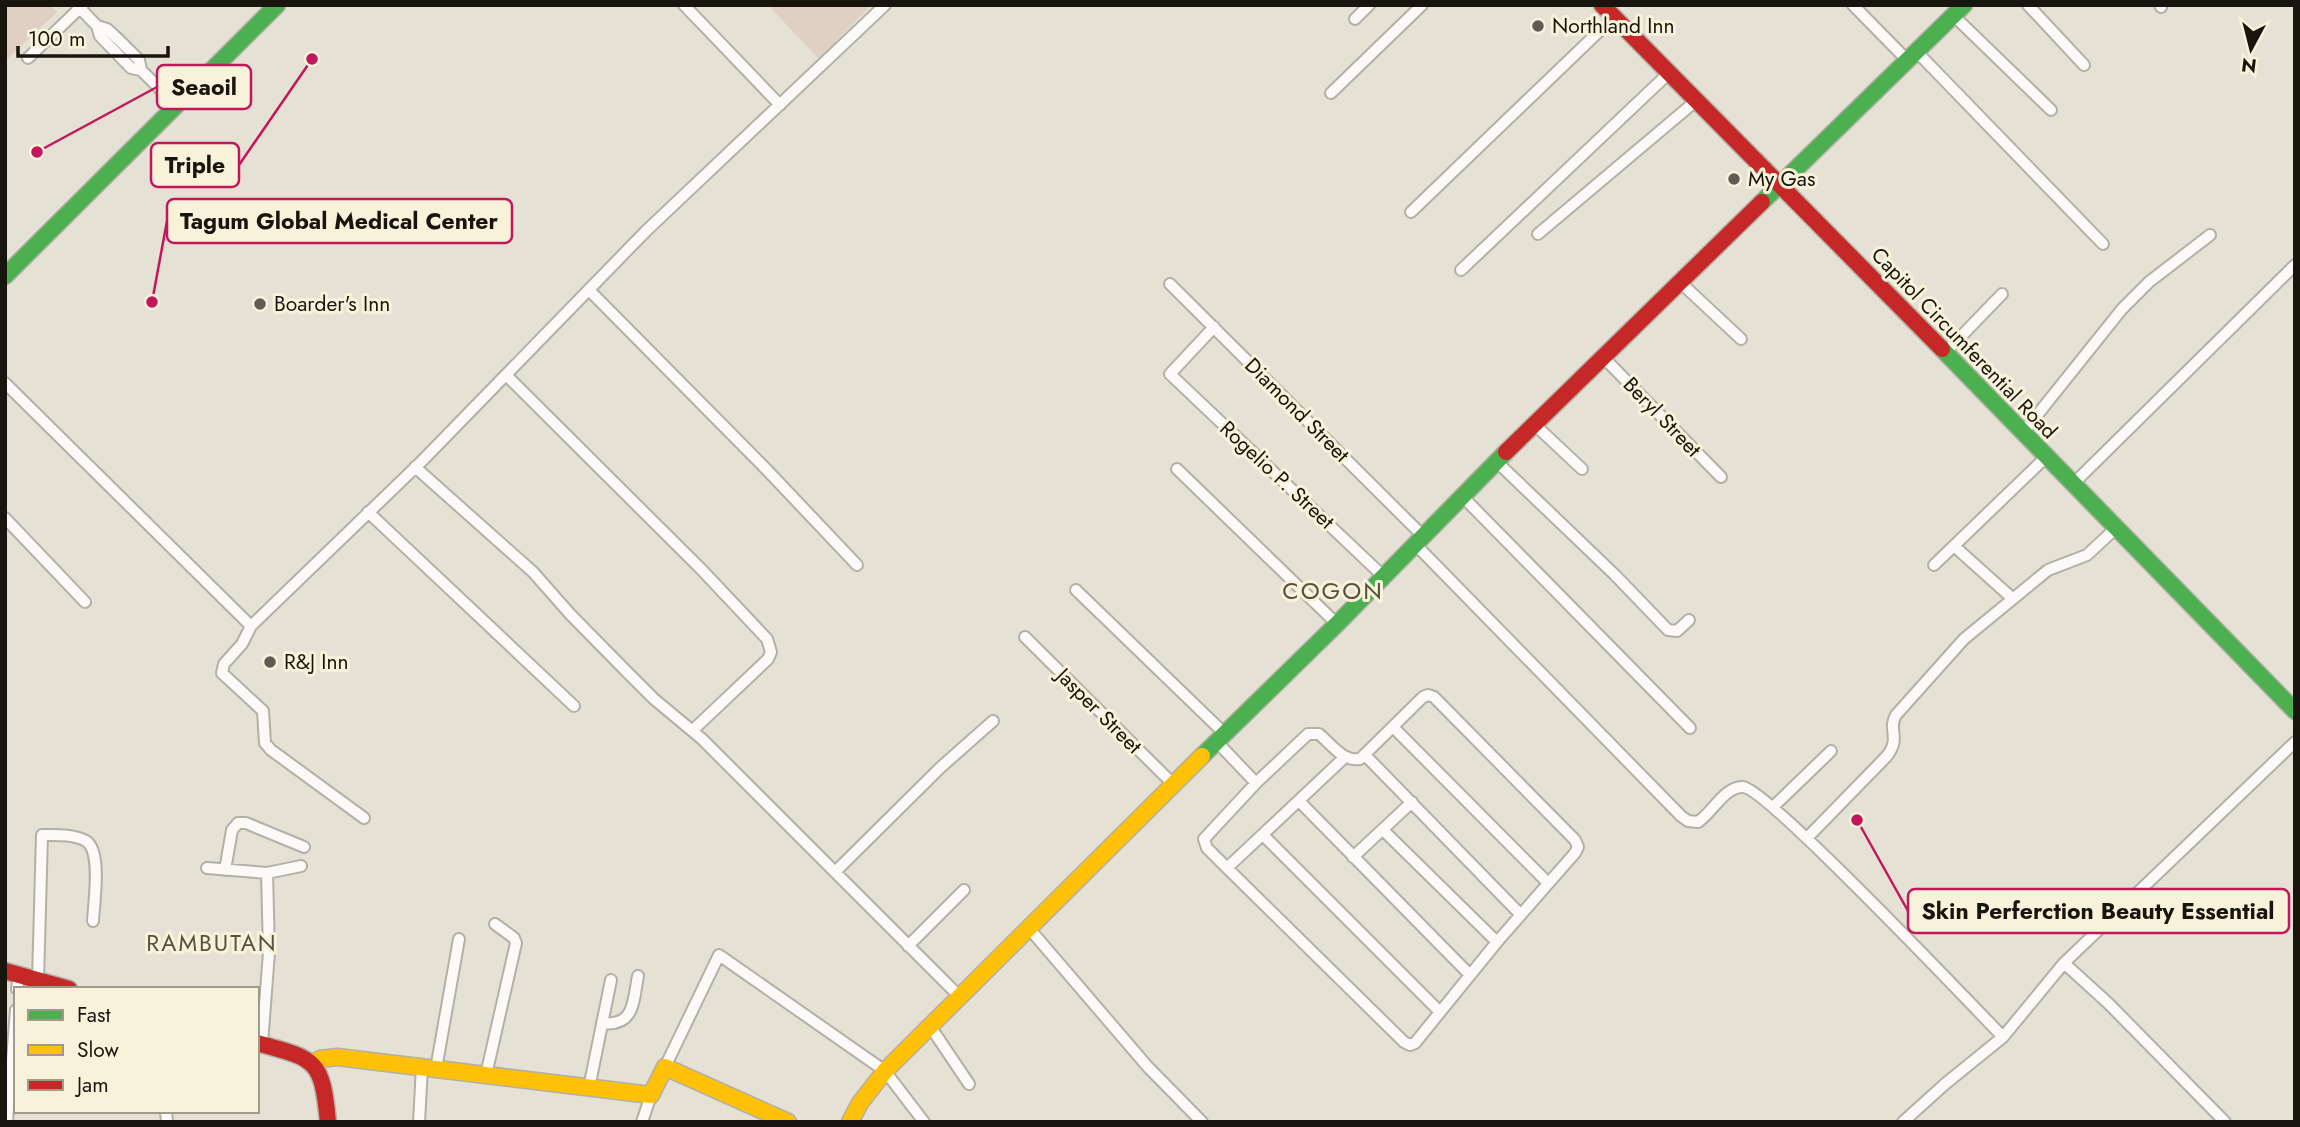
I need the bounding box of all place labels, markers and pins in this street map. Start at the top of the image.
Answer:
place label: Northland Inn [1552,11,1674,41]
marker: Northland Inn [1530,18,1546,34]
callout: Seaoil [157,65,251,109]
callout: Triple [151,143,239,187]
place label: My Gas [1748,164,1815,194]
marker: My Gas [1726,171,1742,187]
callout: Tagum Global Medical Center [167,199,512,243]
place label: Boarder's Inn [274,289,390,319]
marker: Boarder's Inn [252,296,268,312]
place label: R&J Inn [284,647,348,677]
marker: R&J Inn [262,654,278,670]
callout: Skin Perferction Beauty Essential [1908,889,2289,933]

